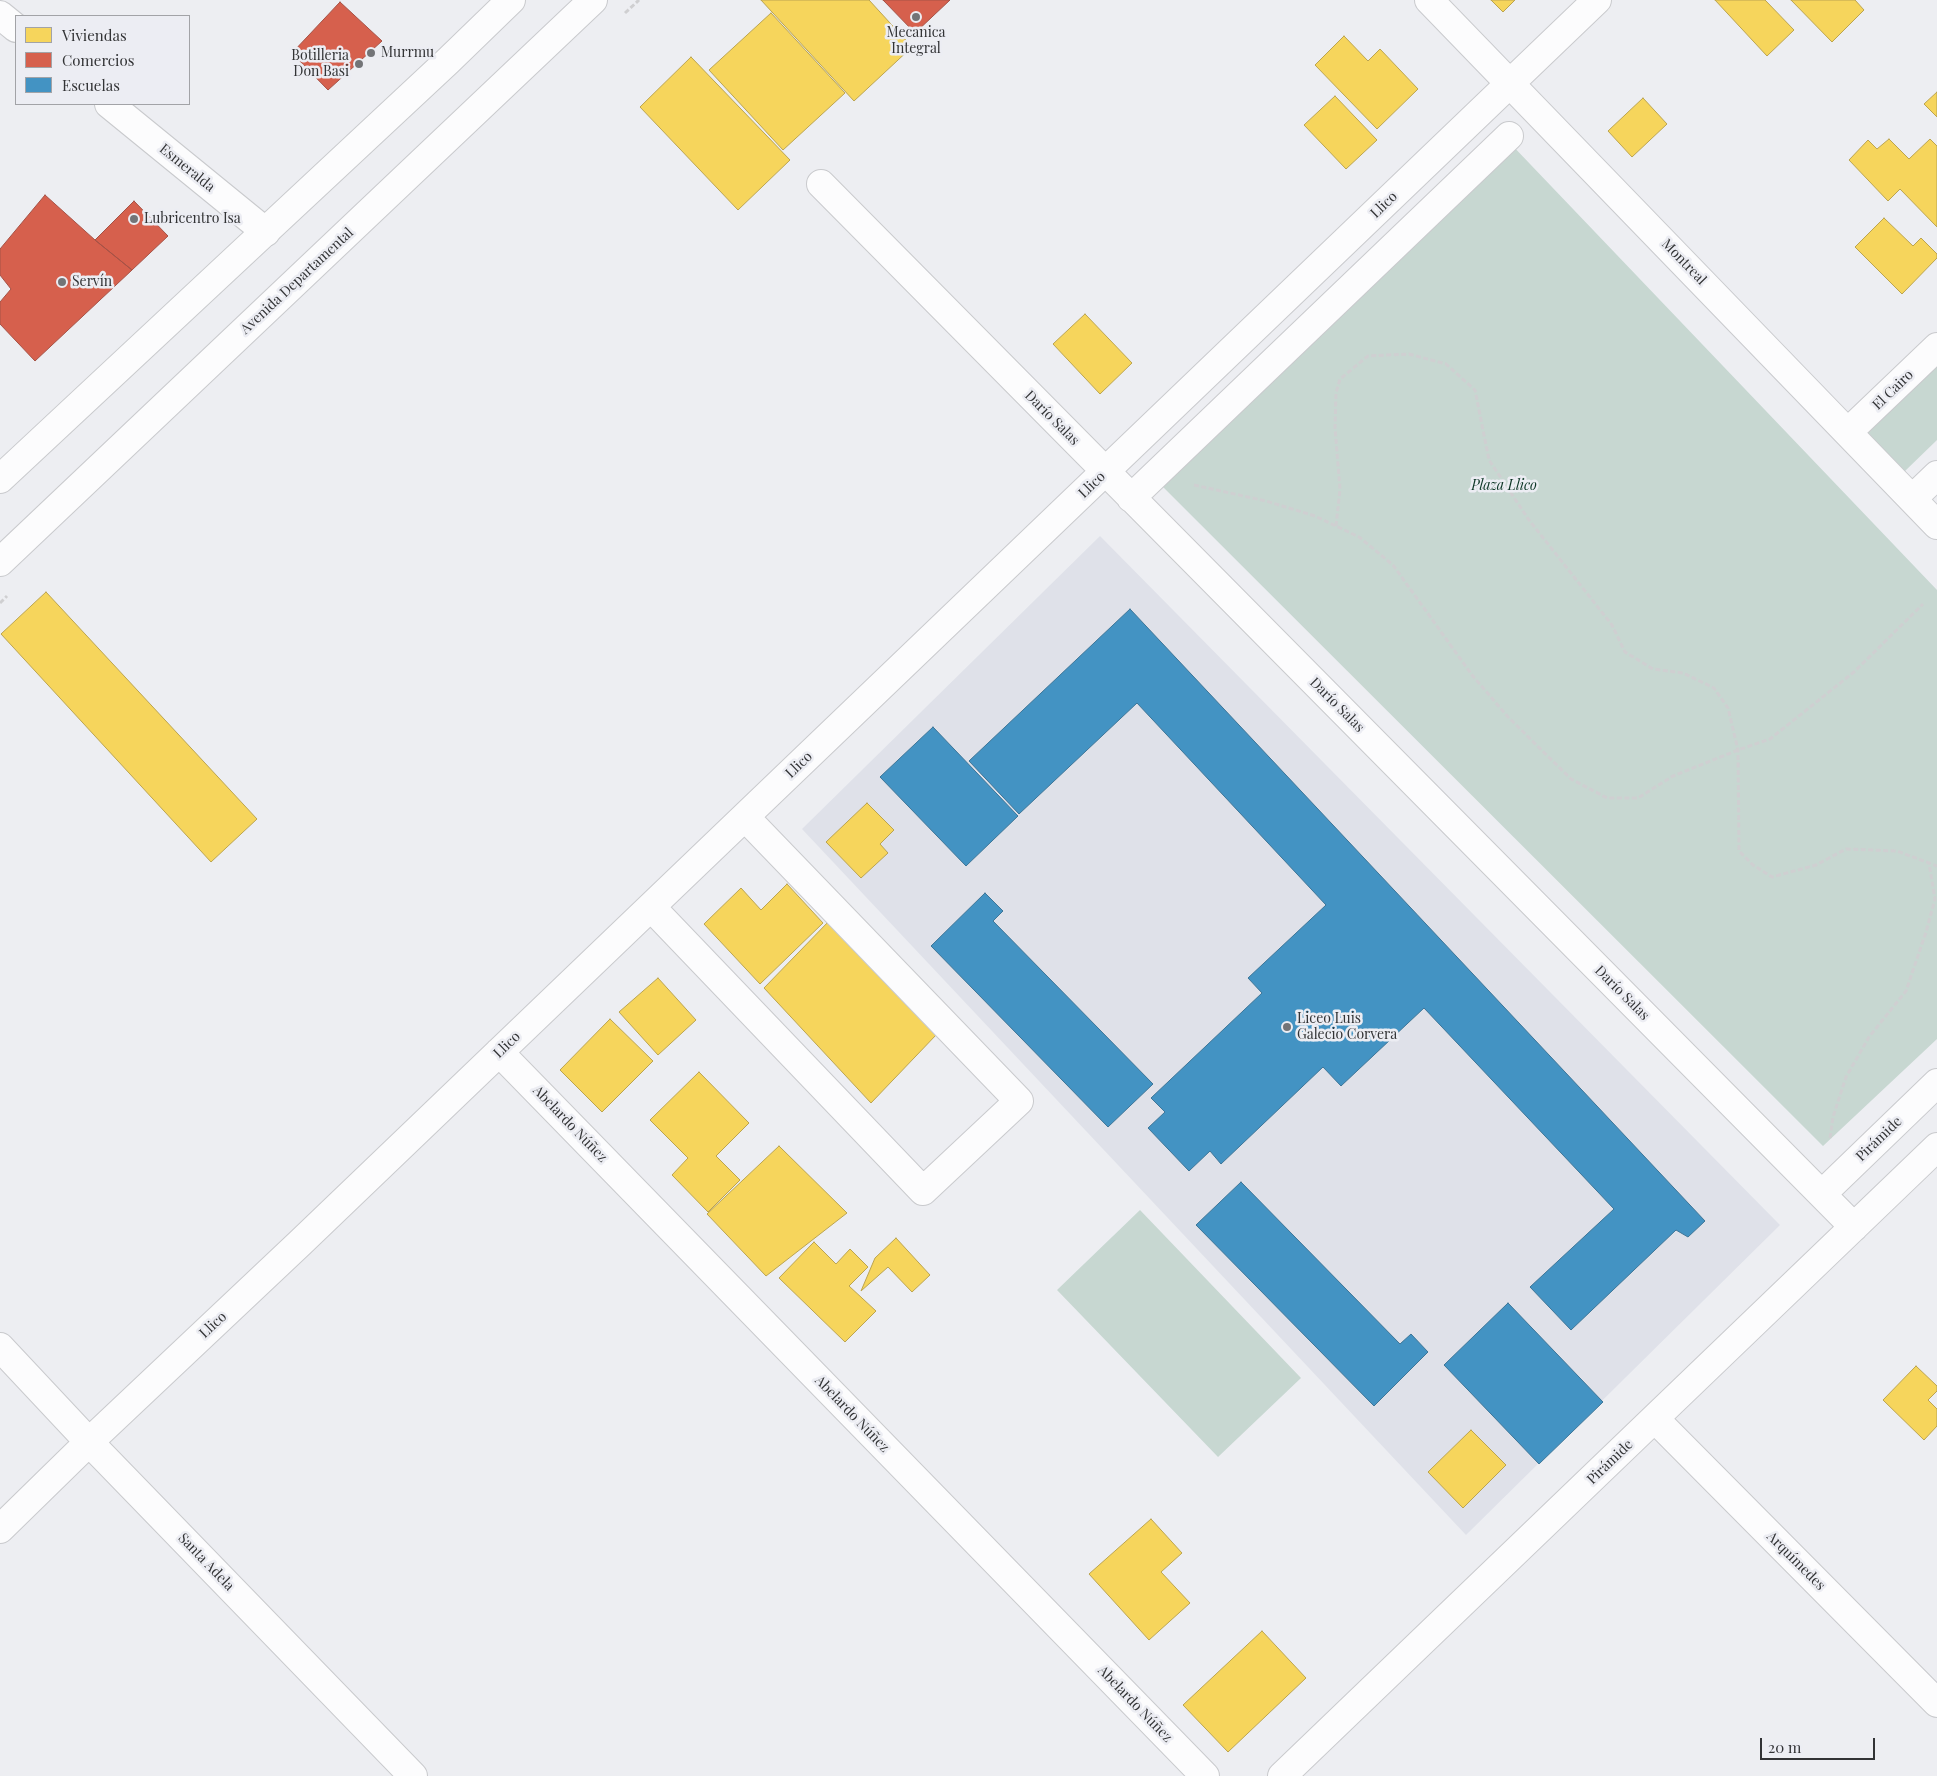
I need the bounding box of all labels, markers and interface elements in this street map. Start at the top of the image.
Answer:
marker: Mecanica Integral [910,11,922,23]
legend [15,15,190,105]
text: Viviendas [62,25,127,45]
place label: Mecanica Integral [886,25,946,58]
place label: Murrmu [381,45,434,61]
marker: Murrmu [365,47,377,59]
place label: Botilleria Don Basi [291,48,349,80]
text: Comercios [62,50,134,70]
marker: Botilleria Don Basi [353,58,365,70]
text: Escuelas [62,75,120,95]
street label: Esmeralda [156,141,218,195]
street label: Llico [1367,188,1401,222]
place label: Lubricentro Isa [144,211,241,227]
marker: Lubricentro Isa [128,213,140,225]
street label: Avenida Departamental [237,224,357,338]
street label: Montreal [1658,236,1710,288]
place label: Servín [72,274,112,290]
marker: Servín [56,276,68,288]
street label: El Cairo [1869,366,1917,414]
street label: Darío Salas [1021,387,1083,449]
street label: Llico [1075,468,1109,502]
park label: Plaza Llico [1471,478,1537,494]
street label: Darío Salas [1306,674,1368,736]
street label: Llico [782,748,816,782]
street label: Darío Salas [1591,962,1653,1024]
place label: Liceo Luis Galecio Corvera [1297,1011,1397,1044]
marker: Liceo Luis Galecio Corvera [1281,1021,1293,1033]
street label: Llico [490,1028,524,1062]
street label: Abelardo Núñez [529,1082,611,1166]
street label: Pirámide [1853,1113,1905,1165]
street label: Llico [196,1308,230,1342]
street label: Abelardo Núñez [811,1372,893,1456]
street label: Pirámide [1584,1436,1636,1488]
street label: Arquímedes [1763,1528,1829,1594]
street label: Santa Adela [174,1530,238,1594]
street label: Abelardo Núñez [1094,1662,1176,1746]
scale bar [1762,1728,1877,1760]
text: 20 m [1768,1737,1801,1757]

